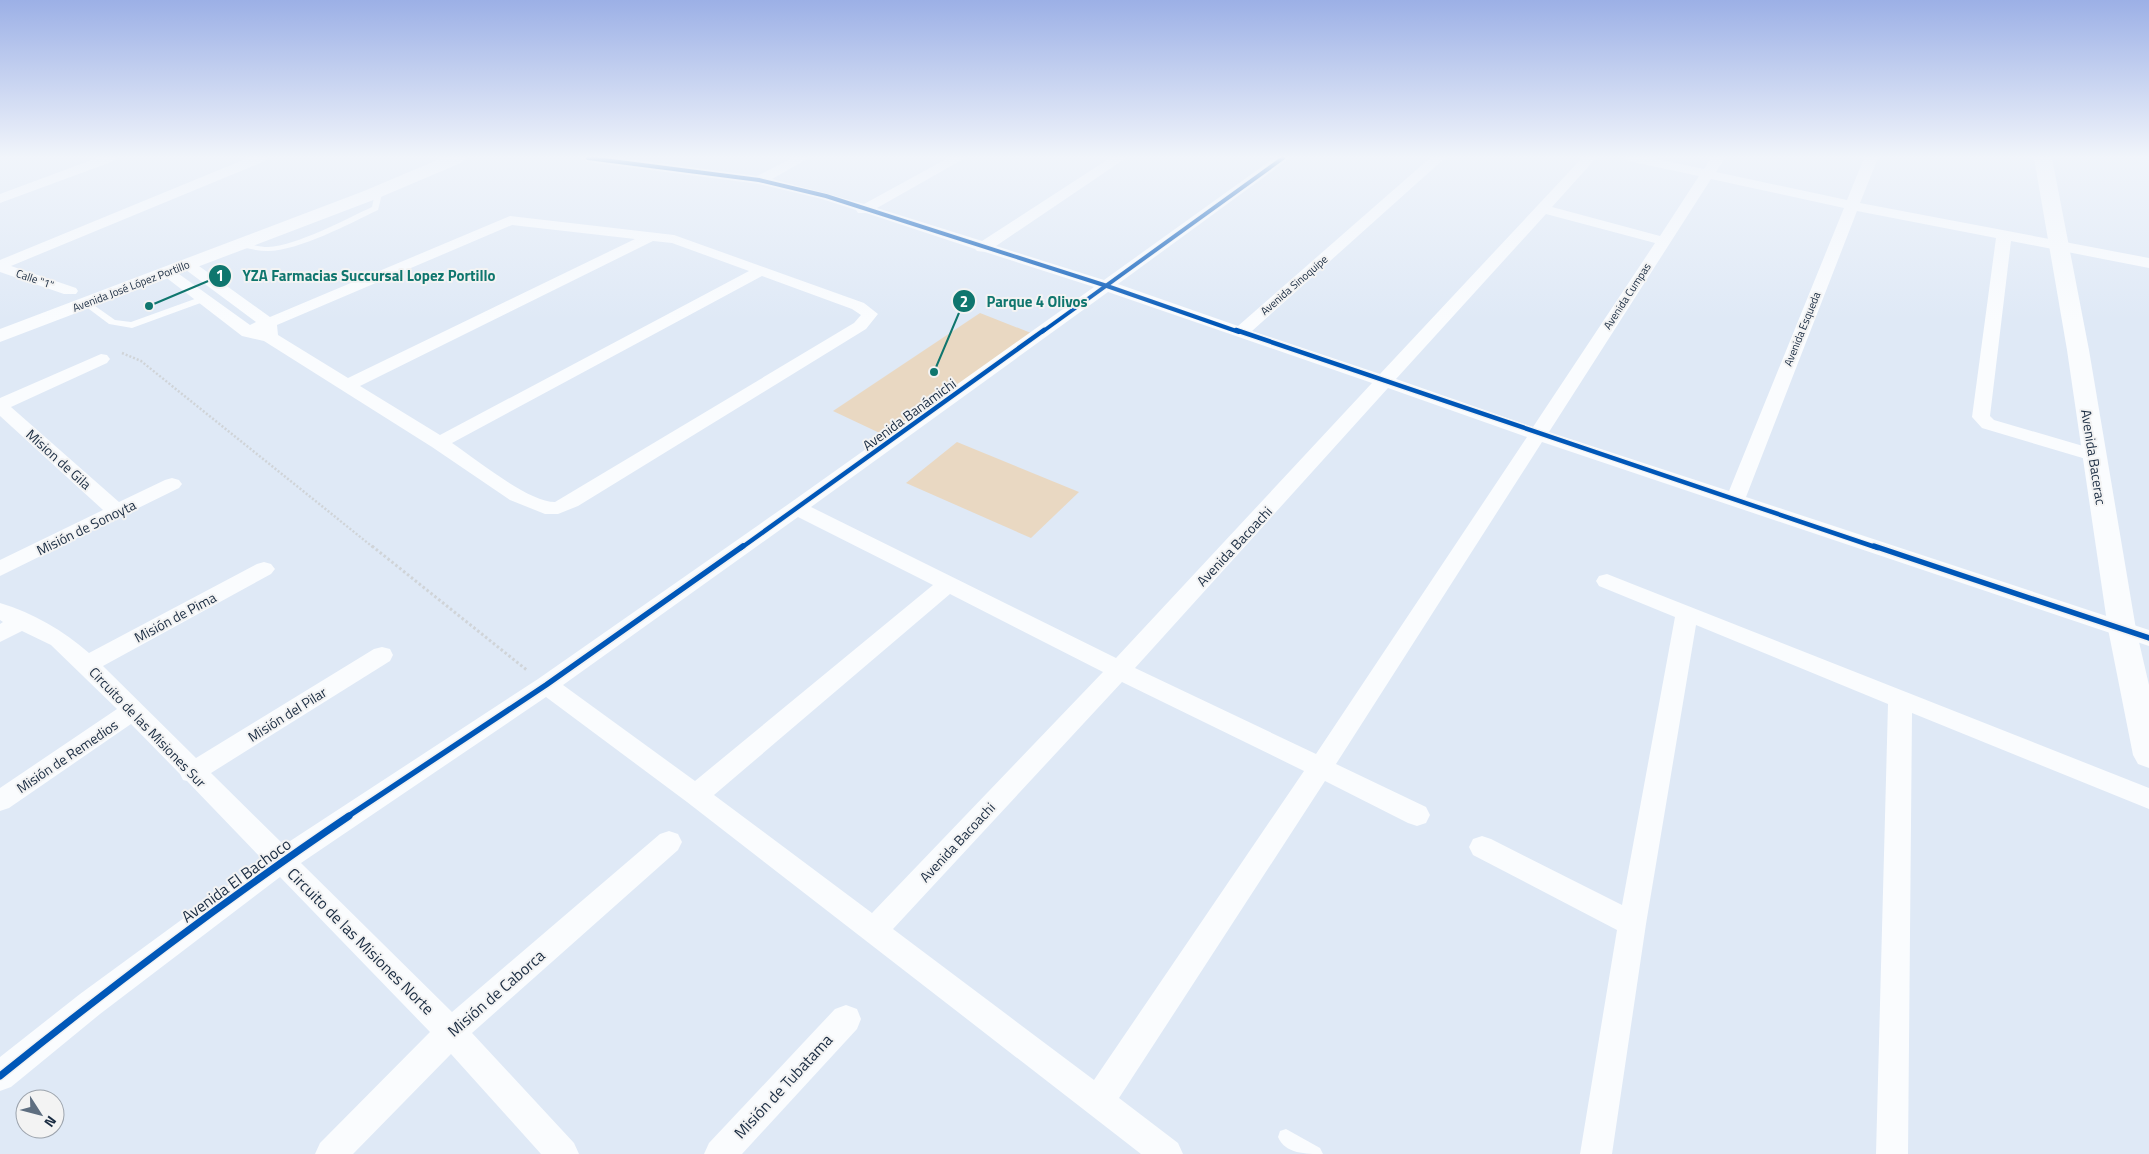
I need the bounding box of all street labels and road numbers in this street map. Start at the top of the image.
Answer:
street label: Avenida Sinoquipe [1257,251,1332,319]
street label: Avenida José López Portillo [70,256,192,316]
street label: Avenida Cumpas [1599,260,1655,332]
street label: Calle "1" [14,265,56,293]
street label: Avenida Esqueda [1780,289,1824,369]
street label: Avenida Banámichi [858,373,960,455]
street label: Avenida Bacerac [2076,408,2112,506]
street label: Mision de Gila [22,424,96,494]
street label: Misión de Sonoyta [33,494,139,560]
street label: Avenida Bacoachi [1191,501,1277,591]
street label: Misión de Pima [130,587,220,647]
street label: Circuito de las Misiones Sur [85,662,211,792]
street label: Misión del Pilar [243,681,331,747]
street label: Misión de Remedios [12,714,122,798]
street label: Avenida Bacoachi [914,797,1000,887]
street label: Avenida El Bachoco [176,832,296,928]
street label: Circuito de las Misiones Norte [282,862,440,1020]
street label: Misión de Caborca [442,944,550,1042]
street label: Misión de Tubatama [728,1028,838,1144]

